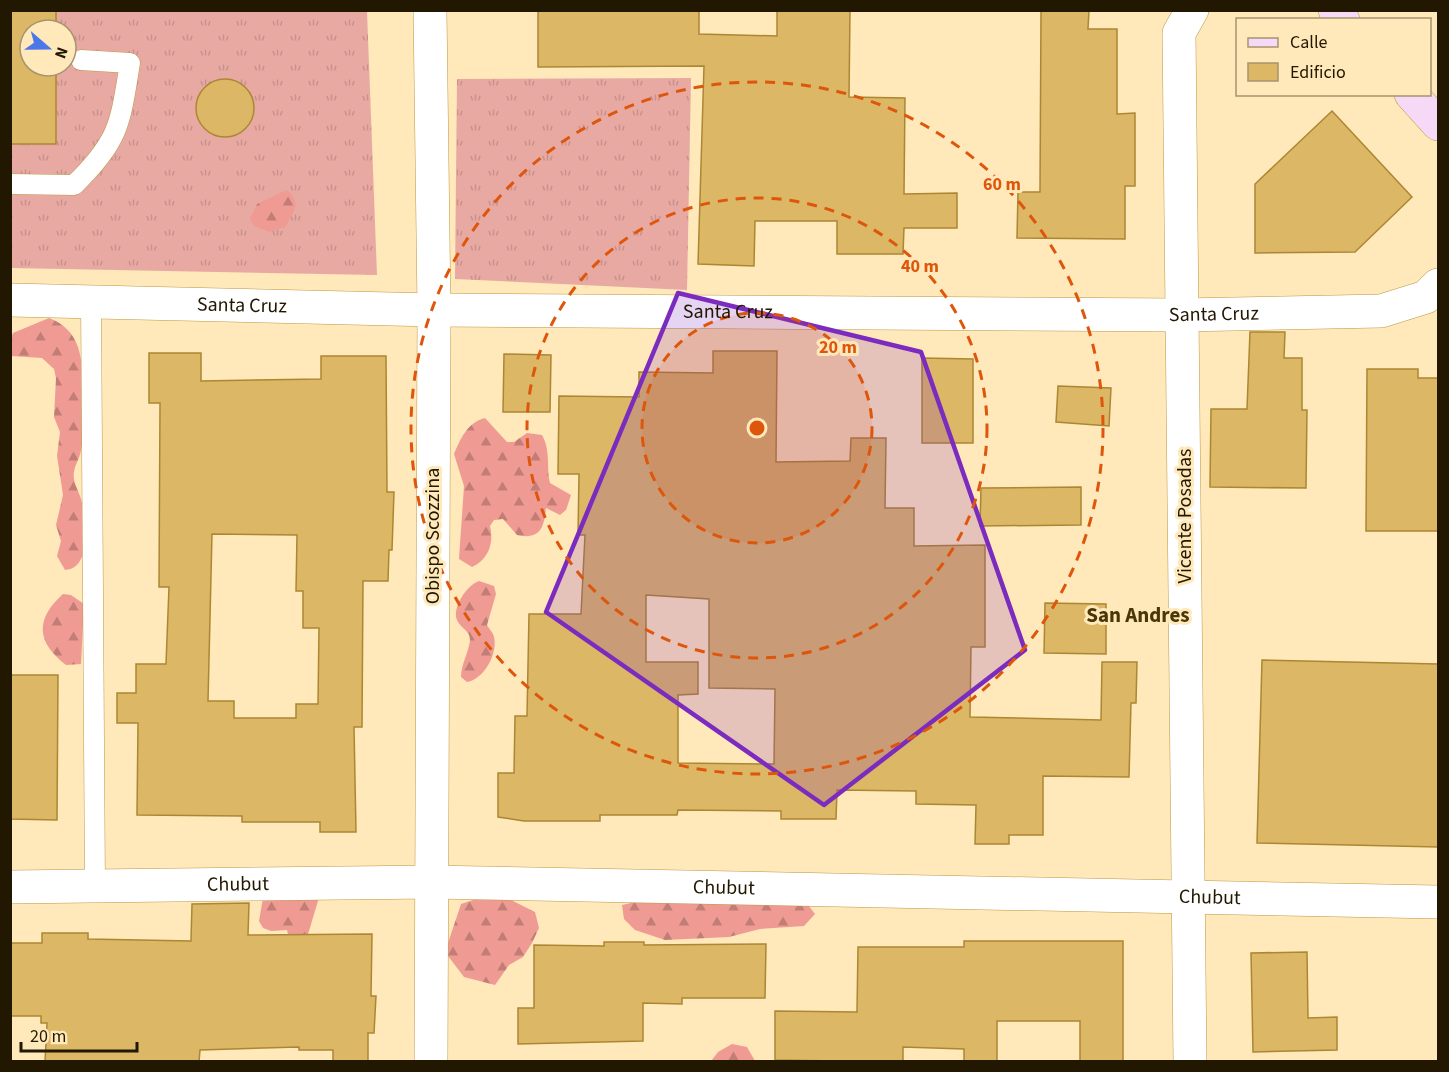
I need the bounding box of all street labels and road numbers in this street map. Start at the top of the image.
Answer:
street label: Santa Cruz [197,290,287,321]
street label: Santa Cruz [683,298,773,326]
street label: Santa Cruz [1169,299,1259,329]
street label: Vicente Posadas [1171,449,1199,583]
street label: Obispo Scozzina [419,468,447,604]
street label: Chubut [207,870,269,899]
street label: Chubut [693,873,755,902]
street label: Chubut [1179,883,1241,912]

